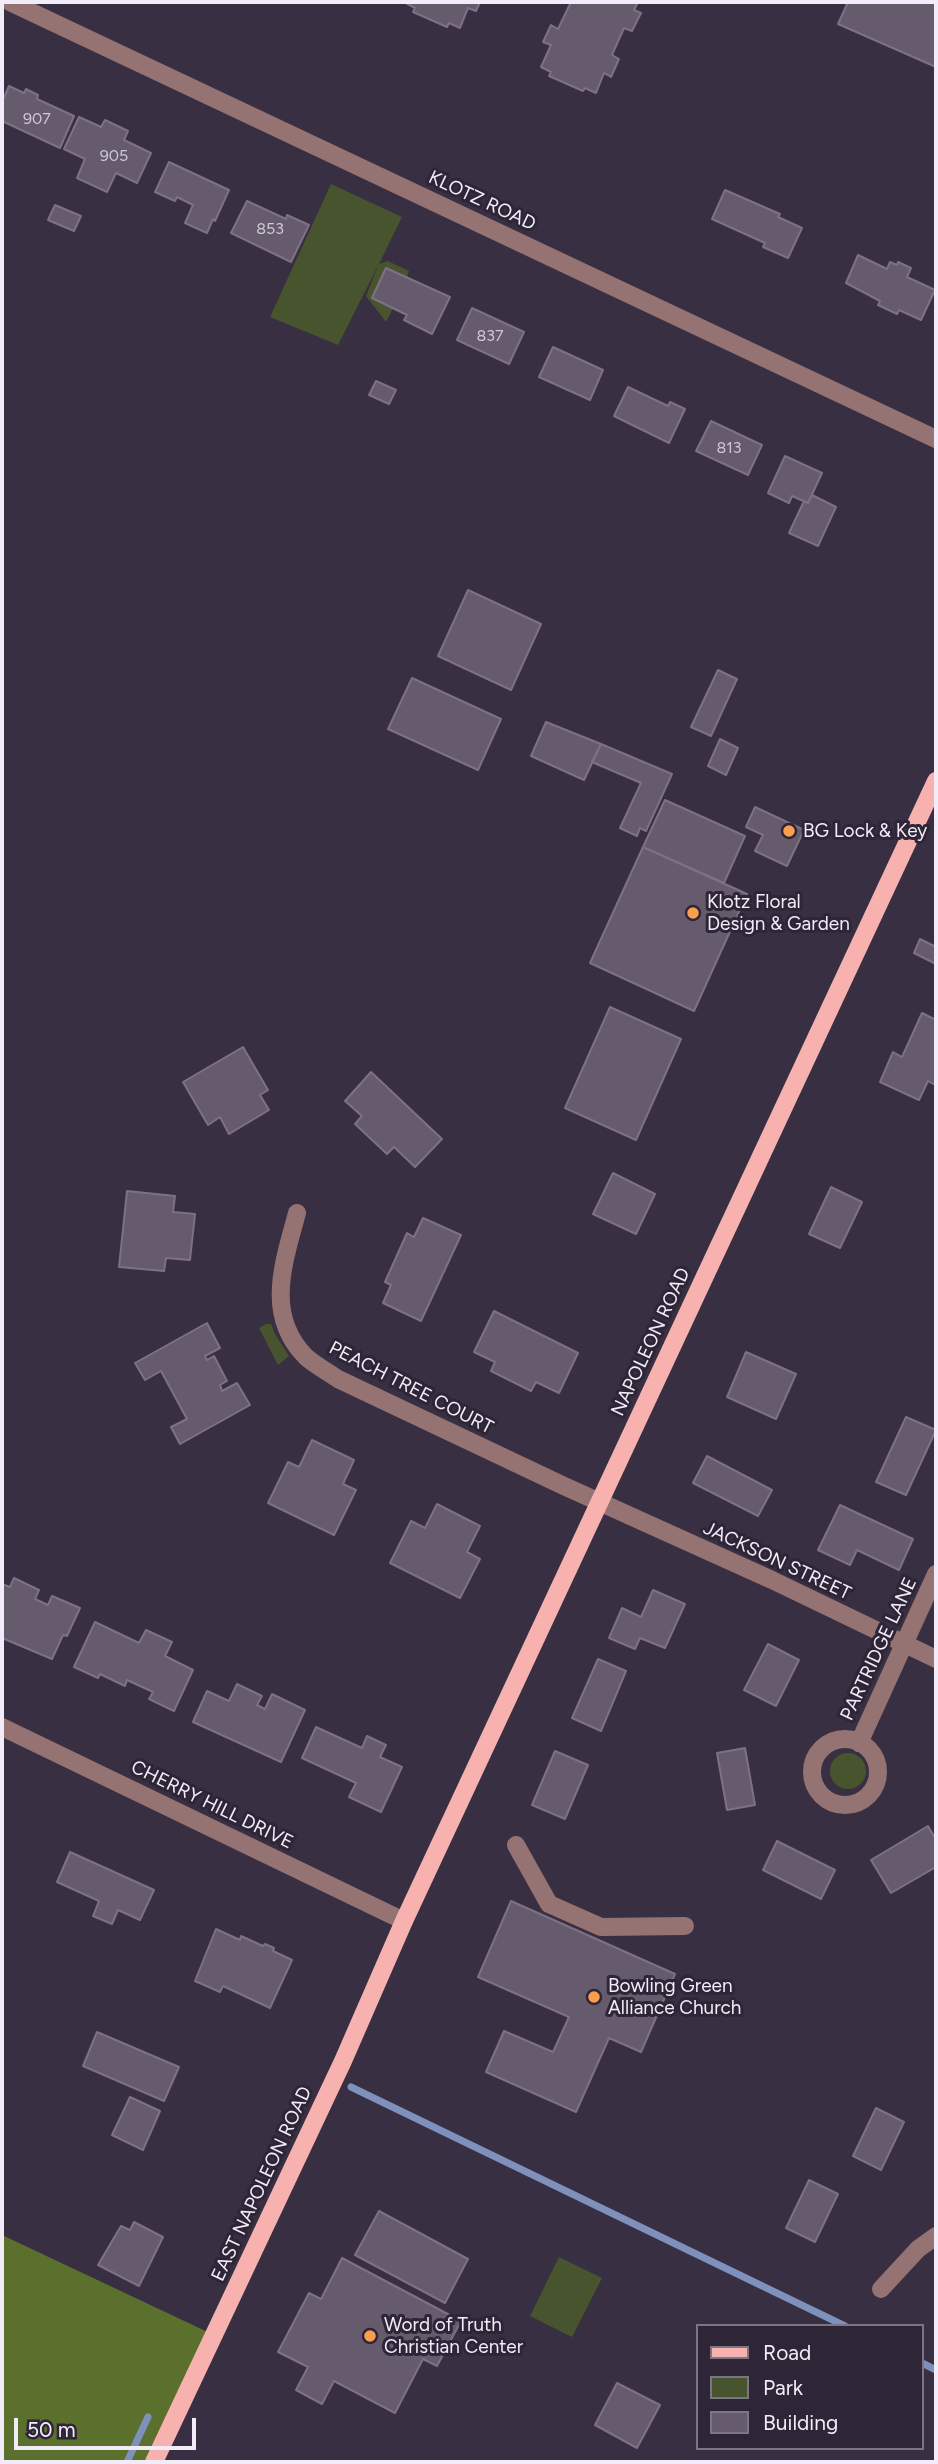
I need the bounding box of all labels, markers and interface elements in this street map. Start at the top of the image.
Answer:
house number: 907 [23,109,51,129]
house number: 905 [100,146,128,166]
street label: KLOTZ ROAD [425,166,539,236]
house number: 853 [256,219,284,239]
house number: 837 [476,326,504,346]
house number: 813 [716,438,742,458]
place label: BG Lock & Key [803,820,927,842]
marker: BG Lock & Key [781,823,797,839]
place label: Klotz Floral Design & Garden [707,891,850,935]
marker: Klotz Floral Design & Garden [685,905,701,921]
street label: NAPOLEON ROAD [607,1264,695,1420]
street label: PEACH TREE COURT [325,1337,497,1439]
street label: JACKSON STREET [700,1517,854,1605]
street label: PARTRIDGE LANE [836,1574,922,1724]
street label: CHERRY HILL DRIVE [127,1756,297,1854]
place label: Bowling Green Alliance Church [608,1975,741,2019]
marker: Bowling Green Alliance Church [586,1989,602,2005]
street label: EAST NAPOLEON ROAD [207,2083,317,2285]
place label: Word of Truth Christian Center [384,2314,523,2358]
legend [696,2324,924,2450]
marker: Word of Truth Christian Center [362,2328,378,2344]
text: Road [763,2340,811,2365]
text: Park [763,2375,803,2400]
scale bar [18,2404,200,2448]
text: Building [763,2410,838,2435]
text: 50 m [27,2417,76,2442]

